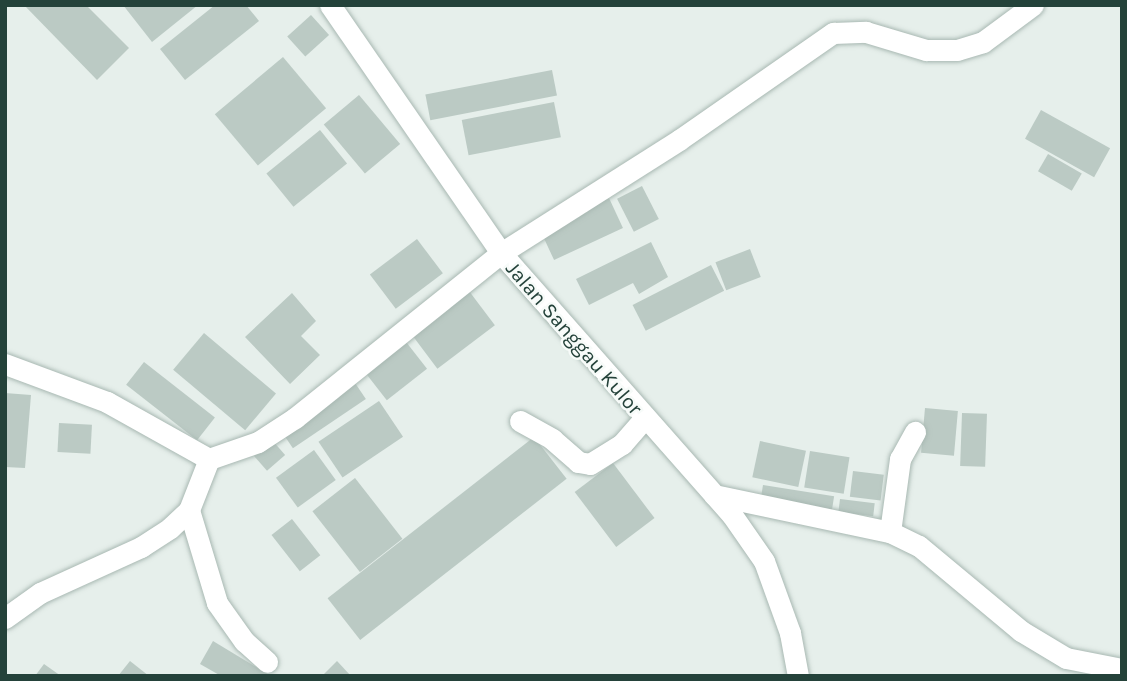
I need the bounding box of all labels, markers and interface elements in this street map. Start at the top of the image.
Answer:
street label: Jalan Sanggau Kulor [500,256,648,420]

